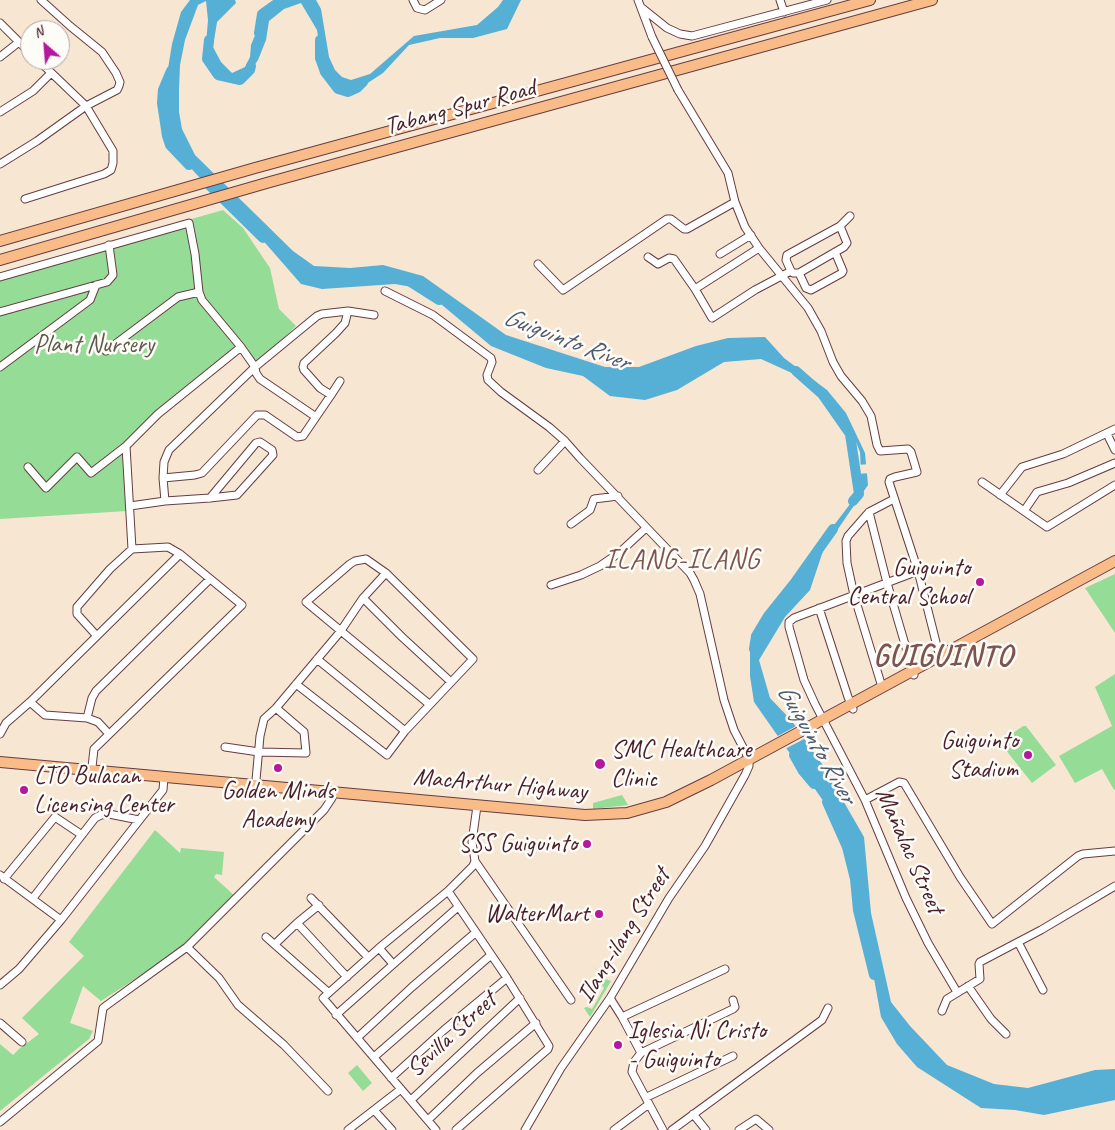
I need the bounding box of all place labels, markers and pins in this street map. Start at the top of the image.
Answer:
place label: Guiguinto Central School [848,553,970,612]
marker: Guiguinto Central School [974,576,986,588]
place label: Guiguinto Stadium [941,726,1018,785]
place label: SMC Healthcare Clinic [611,735,751,794]
marker: Guiguinto Stadium [1022,749,1034,761]
marker: SMC Healthcare Clinic [593,757,607,771]
place label: LTO Bulacan Licensing Center [34,761,174,820]
marker: Golden Minds Academy [272,762,284,774]
place label: Golden Minds Academy [222,776,334,835]
marker: LTO Bulacan Licensing Center [18,784,30,796]
place label: SSS Guiguinto [458,829,577,859]
marker: SSS Guiguinto [581,838,593,850]
place label: WalterMart [485,899,589,929]
marker: WalterMart [593,908,605,920]
place label: Iglesia Ni Cristo - Guiguinto [628,1016,766,1075]
marker: Iglesia Ni Cristo - Guiguinto [612,1039,624,1051]

